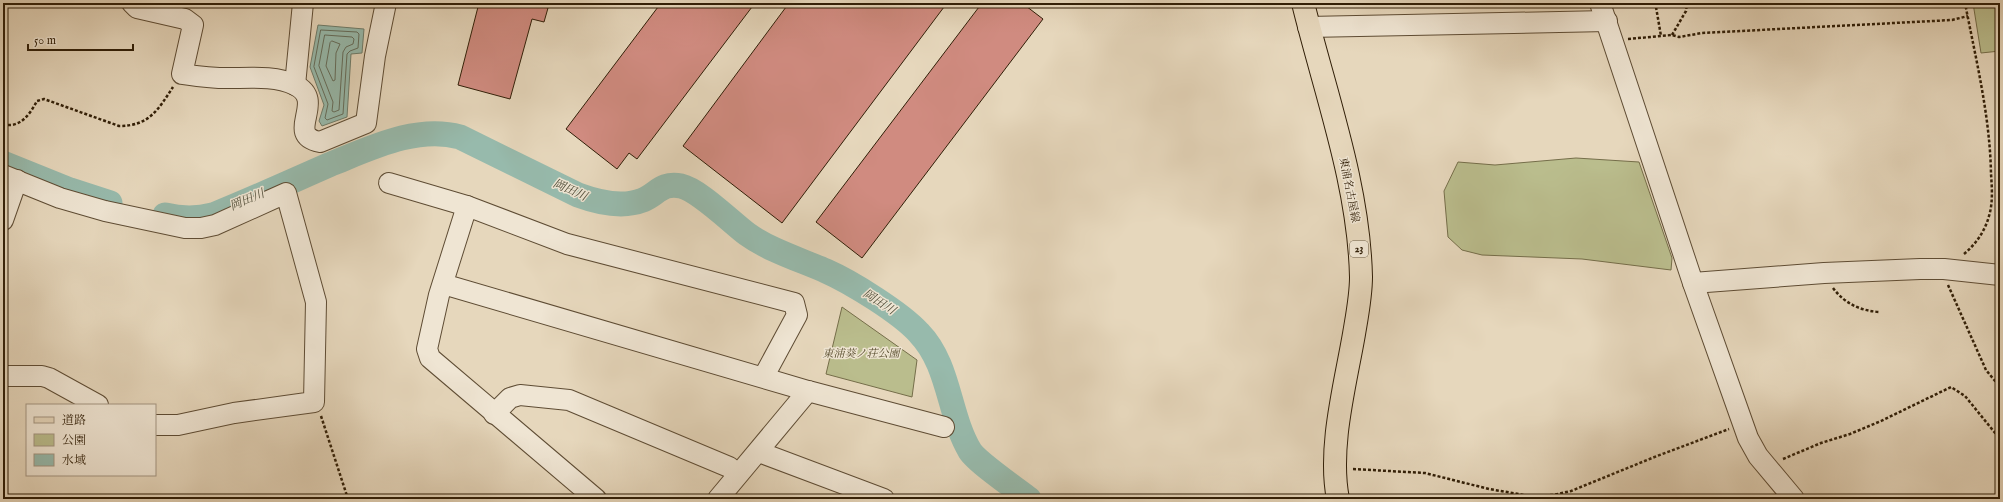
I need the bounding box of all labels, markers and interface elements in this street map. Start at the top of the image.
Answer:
scale bar [28,26,133,52]
text: 50 m [34,33,56,48]
street label: 東浦名古屋線 [1336,156,1362,224]
water label: 岡田川 [550,176,591,205]
water label: 岡田川 [227,185,268,214]
road number: 23 [1350,241,1368,257]
water label: 岡田川 [860,286,900,319]
park label: 東浦葵ノ荘公園 [823,347,901,361]
legend [26,404,156,476]
text: 道路 [62,413,86,428]
text: 公園 [62,433,86,448]
text: 水域 [62,453,86,468]

